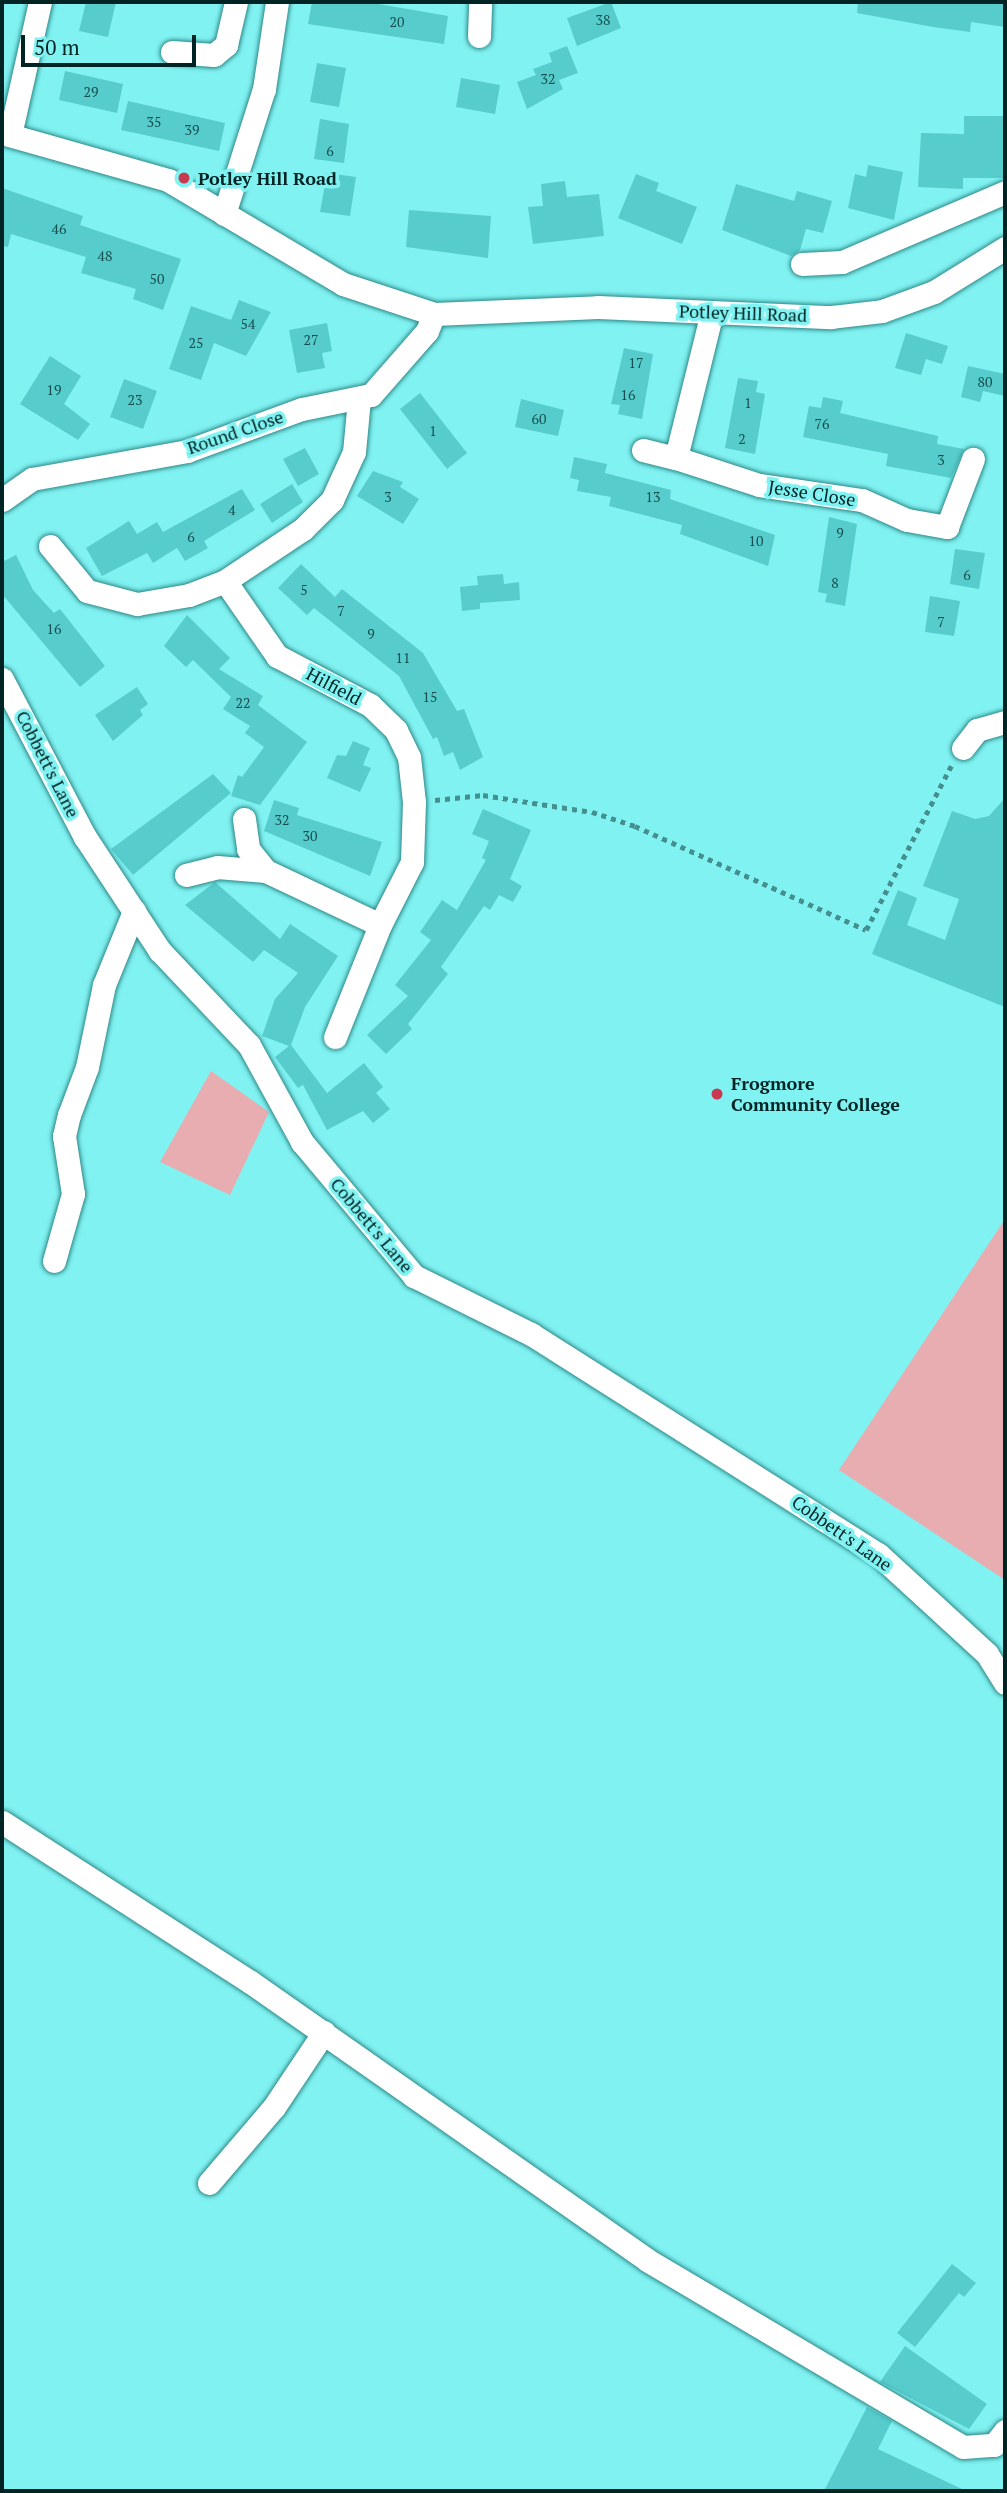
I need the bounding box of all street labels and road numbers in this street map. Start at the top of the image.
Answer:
street label: Potley Hill Road [679,300,807,326]
street label: Round Close [184,405,286,459]
street label: Jesse Close [767,475,857,511]
street label: Hilfield [303,663,365,709]
street label: Cobbett's Lane [12,707,84,821]
street label: Cobbett's Lane [326,1173,418,1277]
street label: Cobbett's Lane [788,1491,896,1575]

